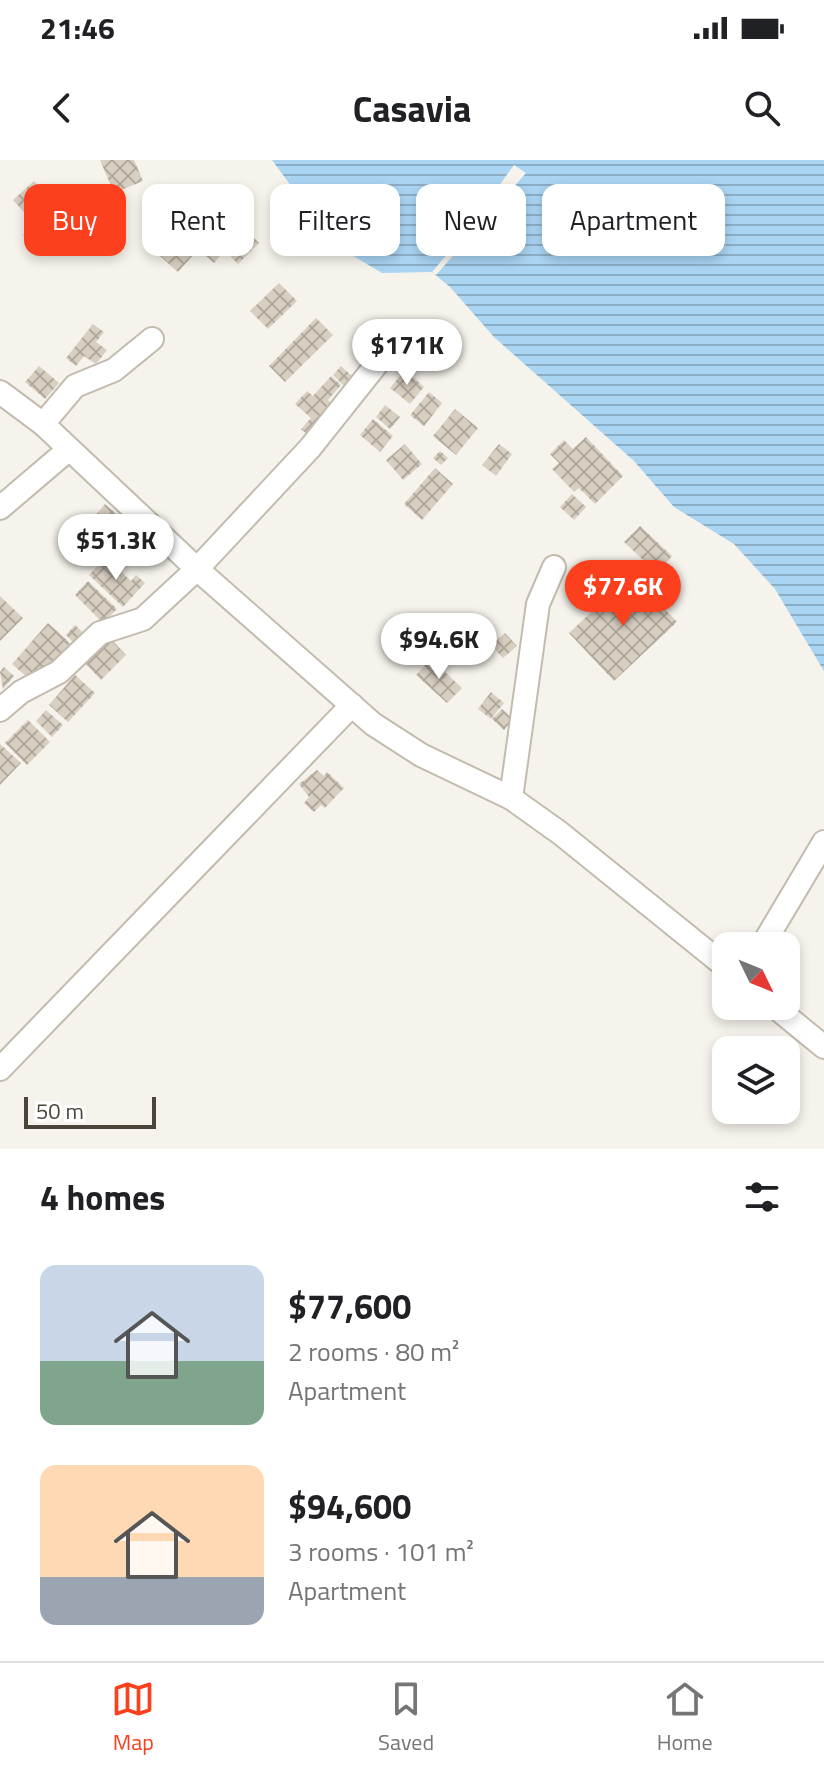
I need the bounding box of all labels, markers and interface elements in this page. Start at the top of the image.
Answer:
text: 21:46 [40,5,115,51]
text: Casavia [353,81,471,136]
icon: back [40,86,84,130]
icon: search [740,86,784,130]
chip: Buy [24,184,126,256]
chip: Rent [142,184,254,256]
chip: Filters [270,184,400,256]
chip: New [416,184,526,256]
chip: Apartment [542,184,725,256]
pin: $171K [351,319,463,387]
text: $171K [370,325,444,364]
pin: $51.3K [51,514,181,582]
text: $51.3K [76,520,156,559]
pin: $77.6K [558,560,688,628]
text: $77.6K [583,566,663,605]
pin: $94.6K [374,613,504,681]
text: $94.6K [399,619,479,658]
north arrow [712,932,800,1020]
map controls [712,932,800,1124]
button: layers [712,1036,800,1124]
scale bar [24,1093,156,1129]
text: 50 m [36,1094,84,1128]
text: 4 homes [40,1171,165,1223]
icon: filters [740,1175,784,1219]
text: $77,600 [288,1280,411,1332]
icon: home [104,1297,200,1393]
text: 2 rooms · 80 m² [288,1332,459,1371]
text: Apartment [288,1371,406,1410]
text: $94,600 [288,1480,411,1532]
icon: home [104,1497,200,1593]
text: 3 rooms · 101 m² [288,1532,474,1571]
text: Apartment [288,1571,406,1610]
tab: Map [111,1677,155,1759]
tab: Saved [378,1677,434,1759]
tab: Home [657,1677,713,1759]

